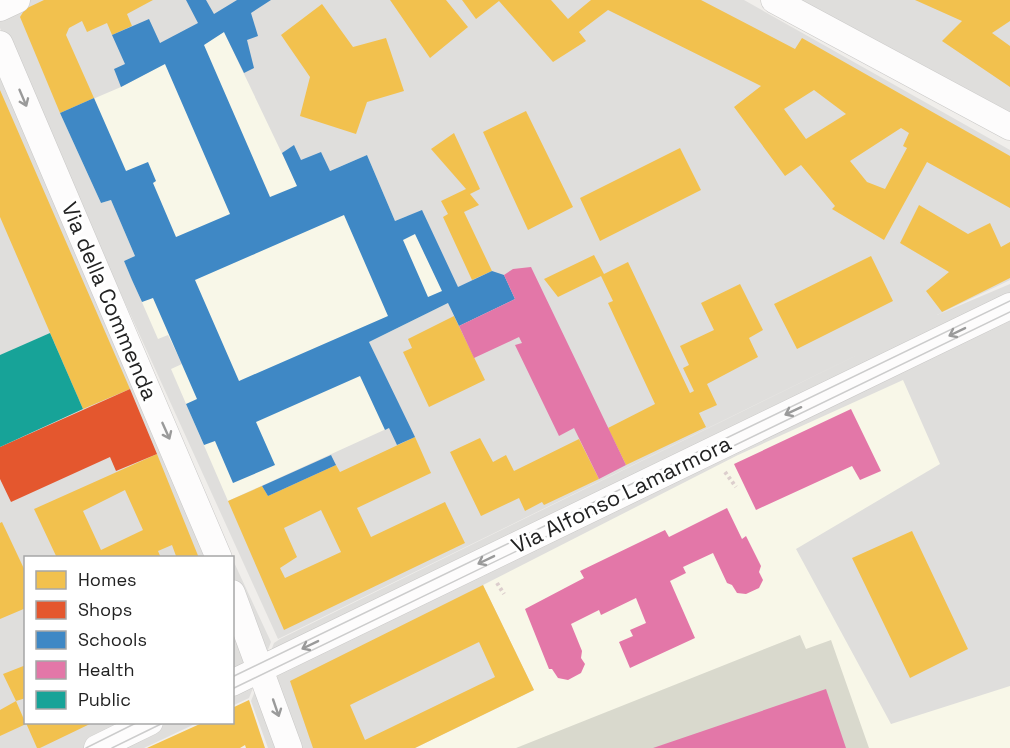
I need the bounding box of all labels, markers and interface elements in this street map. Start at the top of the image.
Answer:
one-way arrow [18,88,29,107]
street label: Via della Commenda [56,198,165,405]
one-way arrow [949,326,967,338]
one-way arrow [785,405,803,417]
one-way arrow [161,422,172,440]
street label: Via Alfonso Lamarmora [507,428,736,559]
one-way arrow [477,554,495,566]
legend [24,556,234,724]
text: Homes [78,568,137,591]
text: Shops [78,598,132,621]
text: Schools [78,628,147,651]
one-way arrow [302,640,320,652]
text: Health [78,658,135,681]
text: Public [78,688,131,711]
one-way arrow [271,698,282,717]

